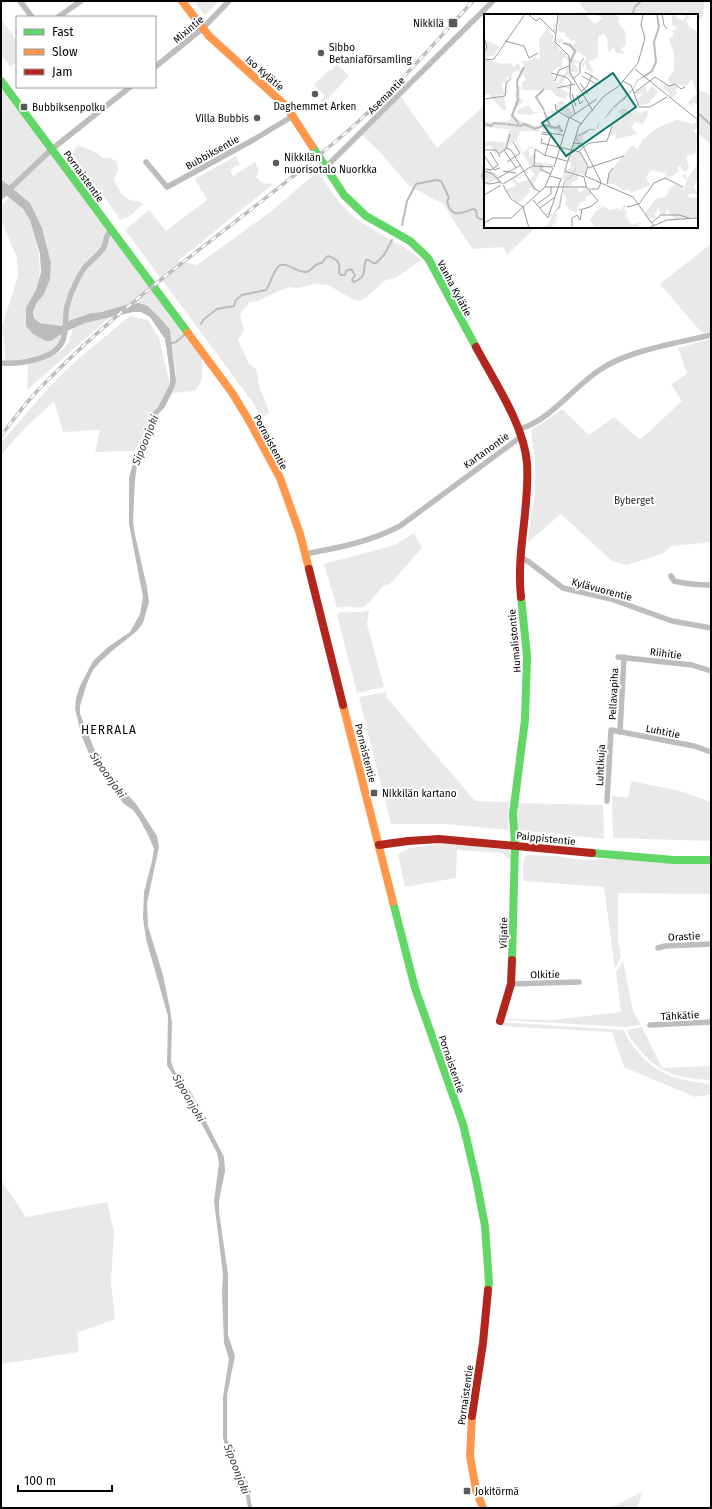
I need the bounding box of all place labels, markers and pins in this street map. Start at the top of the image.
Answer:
marker: Nikkilä [447,17,459,29]
place label: Nikkilä [413,18,444,30]
place label: Sibbo Betaniaförsamling [329,42,413,66]
marker: Sibbo Betaniaförsamling [316,48,326,58]
marker: Daghemmet Arken [310,89,320,99]
place label: Daghemmet Arken [274,101,356,113]
marker: Bubbiksenpolku [19,102,29,112]
place label: Bubbiksenpolku [32,102,105,114]
place label: Villa Bubbis [195,113,249,125]
marker: Villa Bubbis [252,113,262,123]
place label: Nikkilän nuorisotalo Nuorkka [284,152,377,176]
marker: Nikkilän nuorisotalo Nuorkka [271,158,281,168]
marker: Nikkilän kartano [369,788,379,798]
place label: Nikkilän kartano [382,788,457,800]
marker: Jokitörmä [462,1486,472,1496]
place label: Jokitörmä [475,1486,519,1498]

